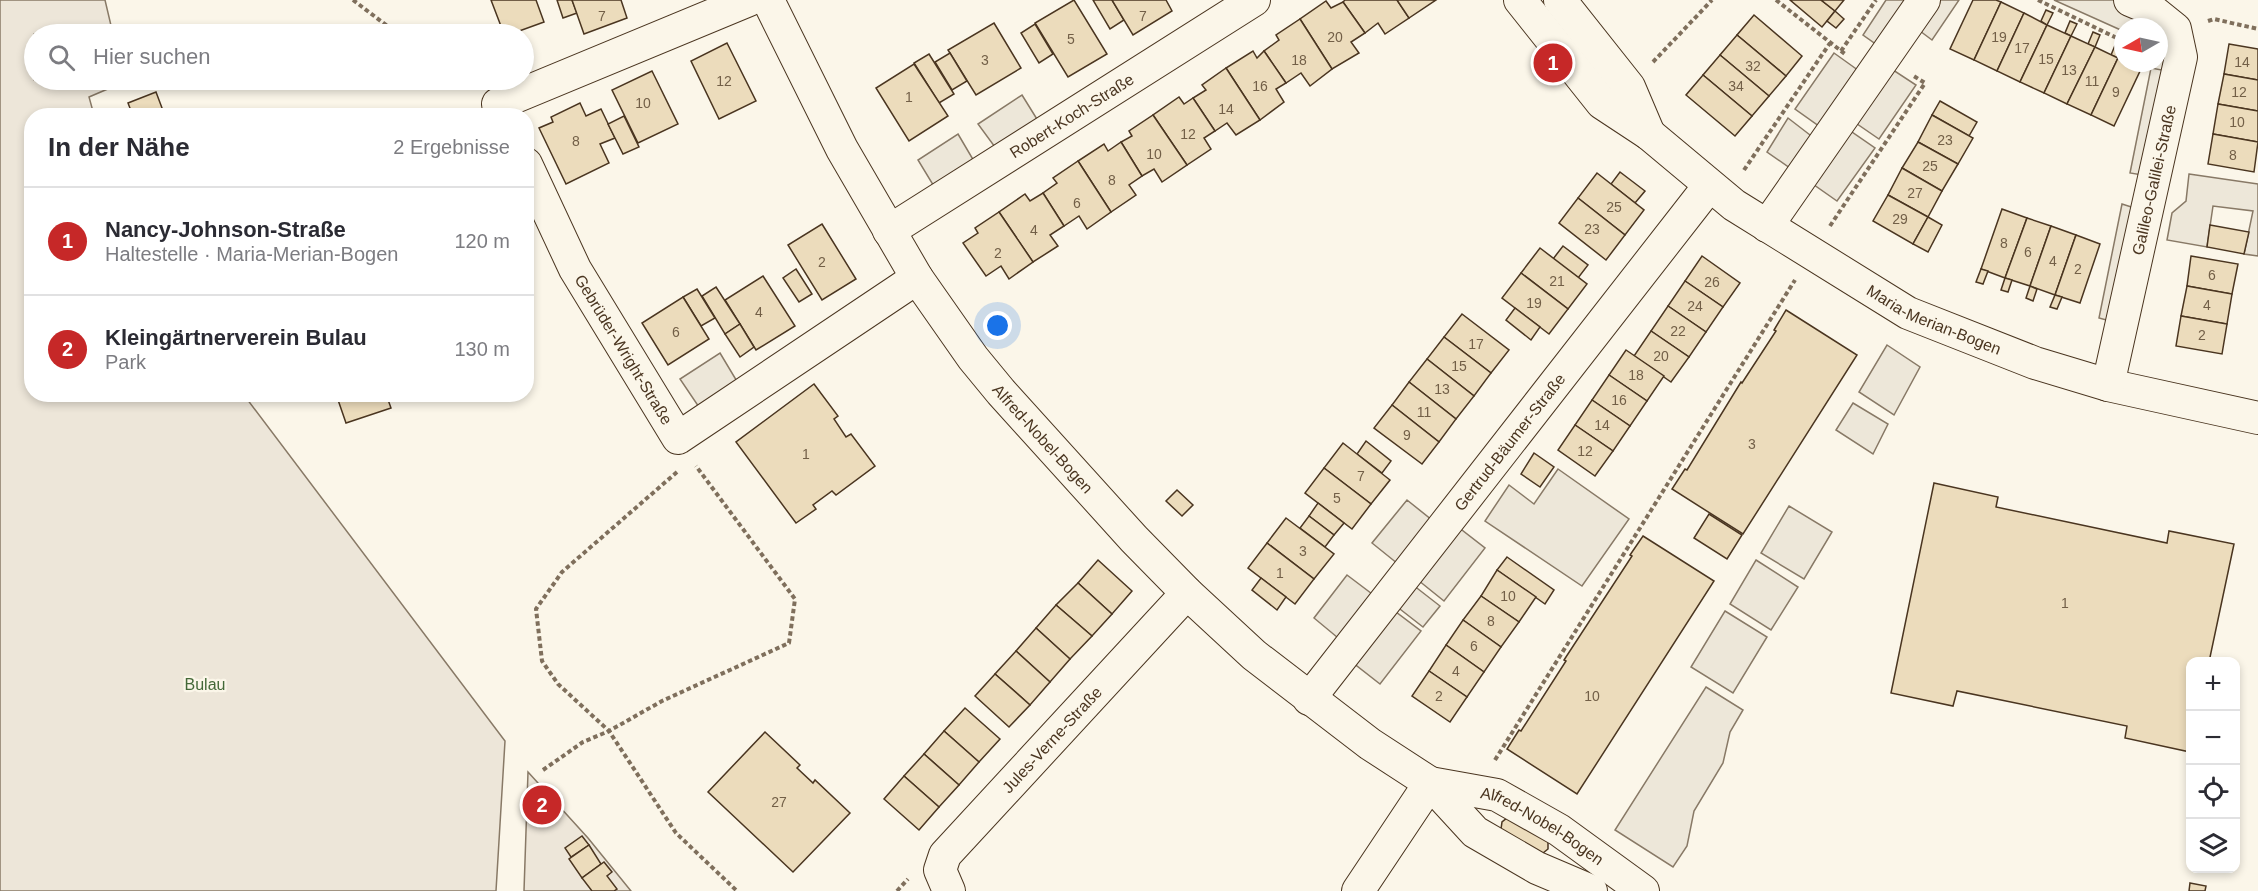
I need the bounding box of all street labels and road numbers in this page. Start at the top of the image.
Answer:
street label: Robert-Koch-Straße [1006,70,1137,161]
street label: Galileo-Galilei-Straße [2129,103,2179,257]
street label: Gebrüder-Wright-Straße [572,271,676,427]
street label: Maria-Merian-Bogen [1864,281,2004,357]
street label: Gertrud-Bäumer-Straße [1451,370,1568,514]
street label: Alfred-Nobel-Bogen [990,381,1097,496]
street label: Jules-Verne-Straße [999,683,1105,796]
street label: Alfred-Nobel-Bogen [1479,784,1607,868]

